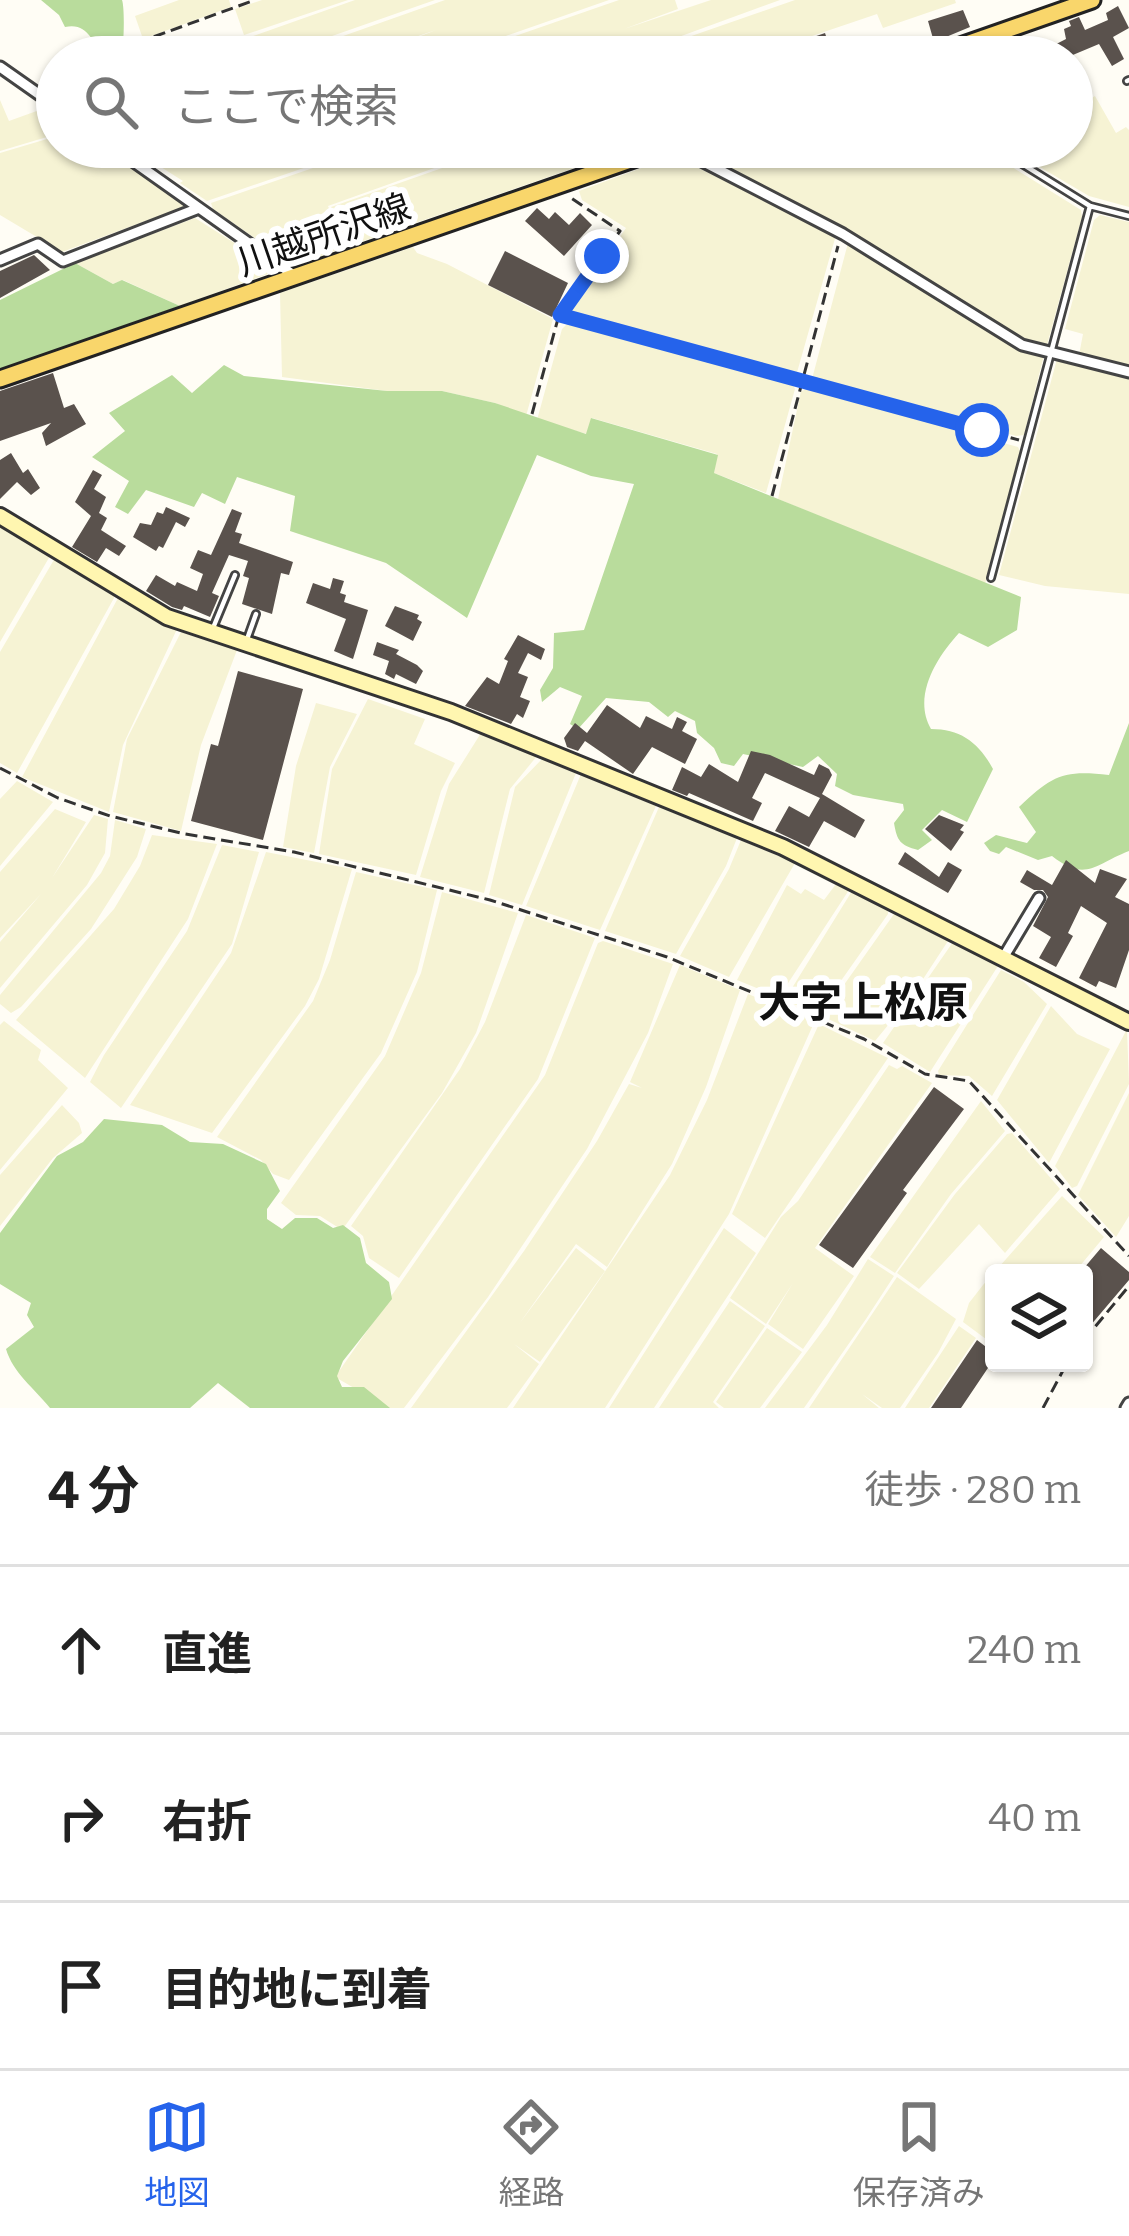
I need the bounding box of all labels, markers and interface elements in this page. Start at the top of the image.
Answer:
search box [36,36,1093,168]
icon: search [78,69,144,135]
text: ここで検索 [174,80,399,134]
street label: 川越所沢線 [232,185,416,285]
route end [575,229,629,283]
route start [955,403,1009,457]
district label: 大字上松原 [758,978,968,1028]
map controls [985,1264,1093,1372]
button: layers [985,1264,1093,1372]
text: 4 分 [48,1460,139,1522]
text: 徒歩 · 280 m [865,1467,1081,1513]
icon: ahead [48,1617,114,1683]
text: 直進 [162,1627,252,1681]
text: 240 m [967,1627,1081,1673]
icon: right [48,1785,114,1851]
text: 右折 [162,1795,252,1849]
text: 40 m [988,1795,1081,1841]
icon: arrive [48,1953,114,2019]
text: 目的地に到着 [162,1963,432,2017]
tab: 地図 [144,2094,210,2214]
tab: 経路 [498,2094,564,2214]
tab: 保存済み [853,2094,985,2214]

